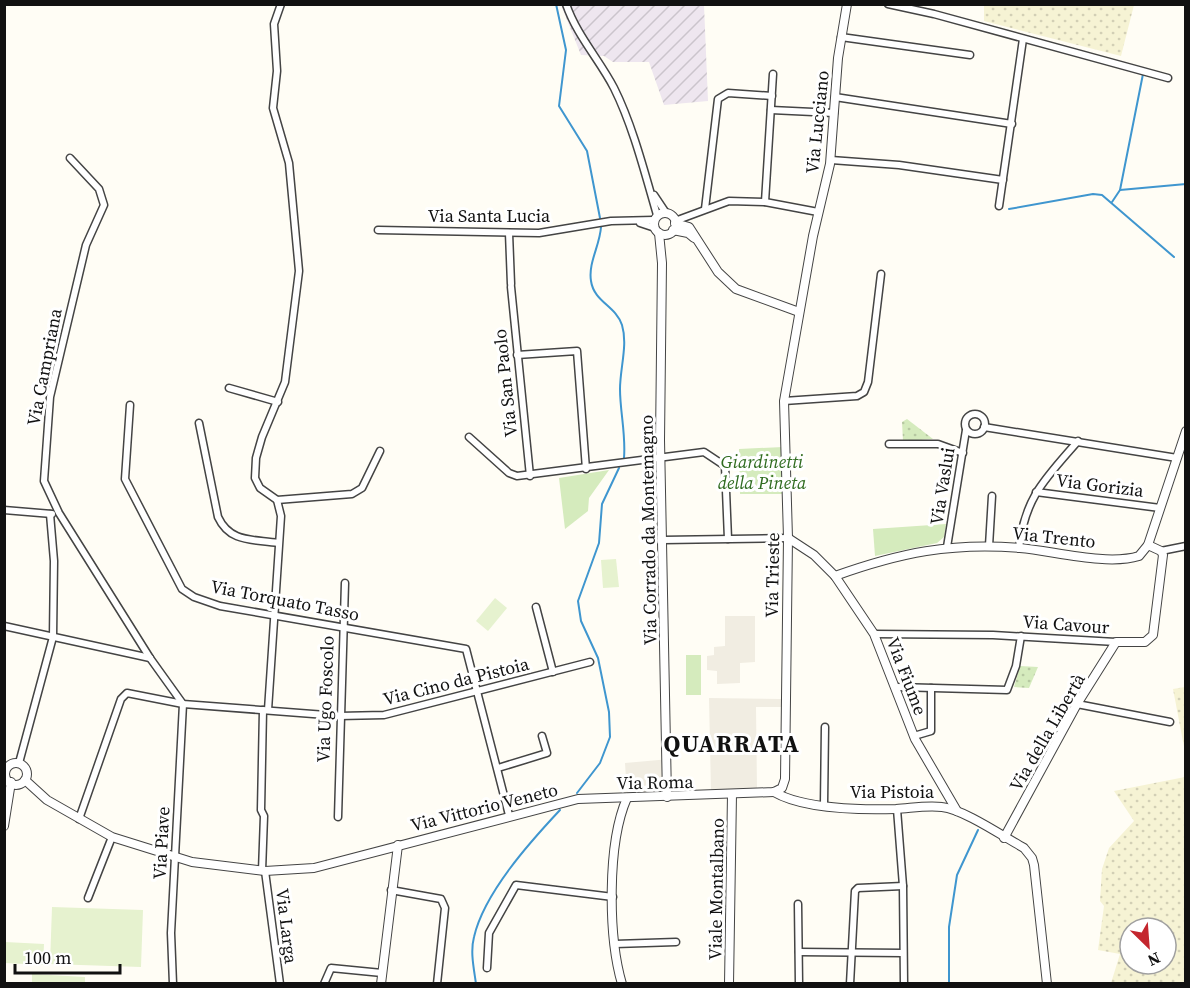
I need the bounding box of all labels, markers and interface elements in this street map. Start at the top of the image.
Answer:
street label: Via Lucciano [799,69,835,175]
street label: Via Santa Lucia [428,203,551,228]
street label: Via Campriana [20,305,68,428]
street label: Via San Paolo [487,328,523,438]
street label: Via Corrado da Montemagno [633,415,663,645]
street label: Via Vaslui [924,445,960,527]
park label: Giardinetti della Pineta [718,449,807,495]
street label: Via Gorizia [1055,467,1146,503]
street label: Via Trento [1011,520,1097,554]
street label: Via Trieste [759,532,785,618]
street label: Via Torquato Tasso [209,573,362,627]
street label: Via Cavour [1022,608,1111,640]
street label: Via Fiume [881,633,933,719]
street label: Via Ugo Foscolo [310,635,340,763]
street label: Via Cino da Pistoia [380,651,532,711]
street label: Via della Libertà [1003,668,1091,795]
district label: QUARRATA [664,727,800,760]
street label: Via Roma [616,769,695,795]
street label: Via Vittorio Veneto [408,777,560,837]
street label: Via Pistoia [850,779,935,804]
street label: Via Piave [147,806,175,880]
street label: Viale Montalbano [702,818,730,960]
street label: Via Larga [270,887,304,966]
north arrow [1118,916,1178,976]
scale bar [15,937,120,975]
text: 100 m [24,945,71,970]
text: N [1144,947,1164,972]

